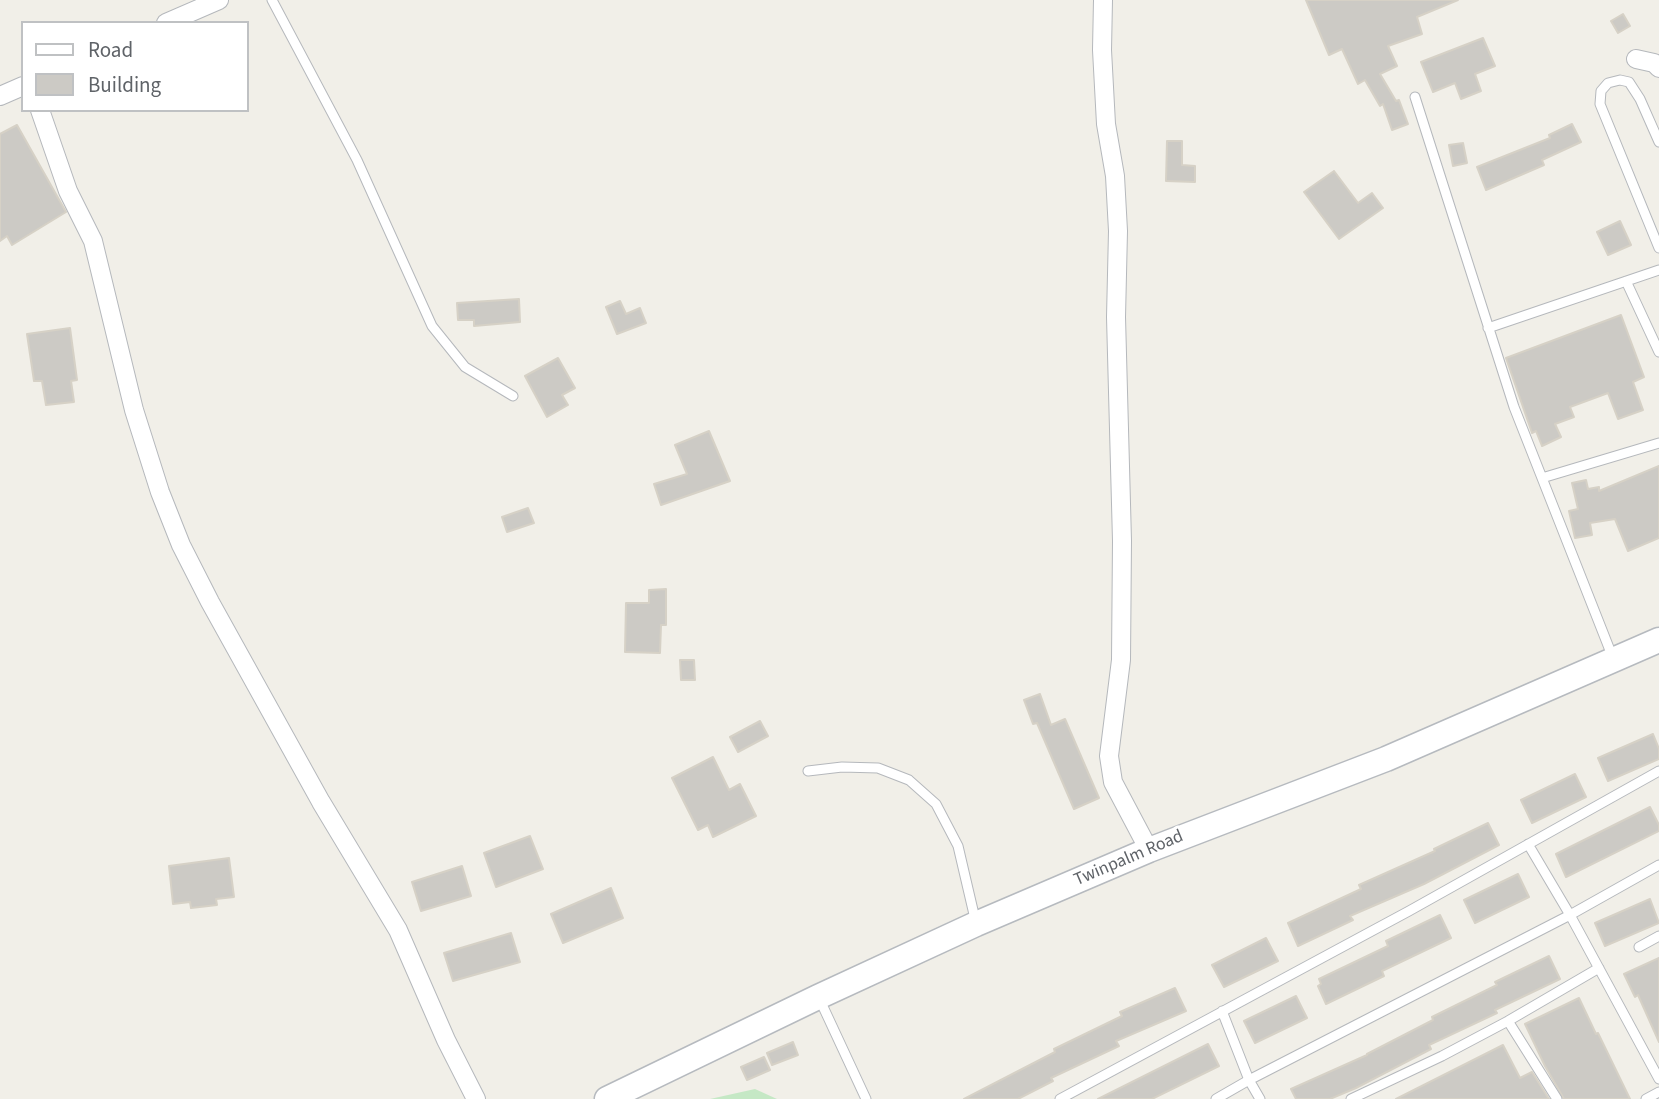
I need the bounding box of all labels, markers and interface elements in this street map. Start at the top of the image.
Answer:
legend [21,21,248,112]
text: Road [88,35,133,65]
text: Building [88,70,161,100]
street label: Twinpalm Road [1071,826,1187,892]

